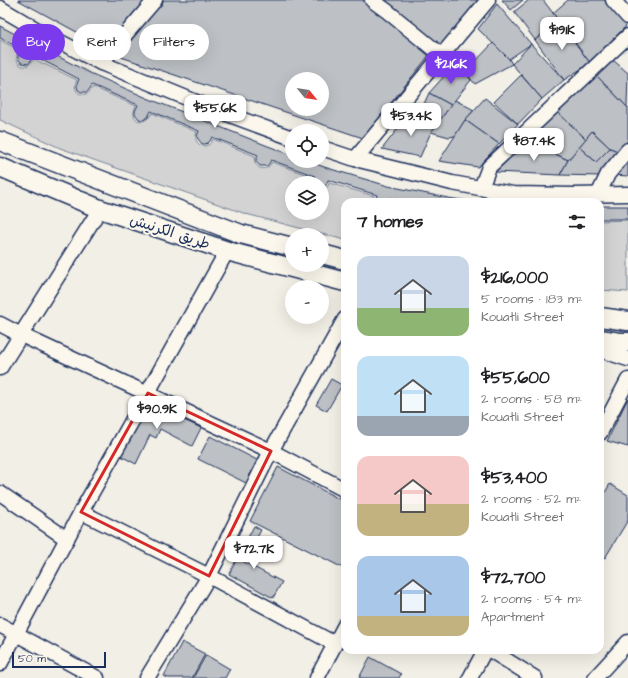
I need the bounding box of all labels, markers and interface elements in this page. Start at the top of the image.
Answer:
pin: $191K [534,17,590,51]
text: $191K [549,21,575,39]
chip: Buy [12,24,65,60]
chip: Rent [73,24,131,60]
chip: Filters [139,24,209,60]
pin: $216K [423,51,479,85]
text: $216K [435,55,467,73]
north arrow [285,72,329,116]
map controls [285,72,329,324]
pin: $55.6K [182,95,248,129]
text: $55.6K [193,99,237,117]
pin: $53.4K [378,103,444,137]
text: $53.4K [390,107,432,125]
button: locate [285,124,329,168]
pin: $87.4K [501,128,567,162]
text: $87.4K [513,132,555,150]
button: layers [285,176,329,220]
street label: طريق الكرنيش [127,209,213,255]
text: 7 homes [357,210,423,234]
icon: filters [566,211,588,233]
button: + [285,228,329,272]
text: $216,000 [481,266,548,290]
icon: home [389,272,437,320]
button: − [285,280,329,324]
text: 5 rooms · 183 m² [481,290,583,308]
text: Kouatli Street [481,308,564,326]
text: $55,600 [481,366,550,390]
icon: home [389,372,437,420]
text: 2 rooms · 58 m² [481,390,582,408]
pin: $90.9K [124,396,190,430]
text: $90.9K [137,400,177,418]
text: Kouatli Street [481,408,564,426]
text: $53,400 [481,466,547,490]
icon: home [389,472,437,520]
text: 2 rooms · 52 m² [481,490,581,508]
text: Kouatli Street [481,508,564,526]
pin: $72.7K [221,536,287,570]
text: $72.7K [234,540,274,558]
text: $72,700 [481,566,546,590]
icon: home [389,572,437,620]
text: 2 rooms · 54 m² [481,590,583,608]
text: Apartment [481,608,545,626]
scale bar [12,650,106,669]
text: 50 m [18,651,46,666]

